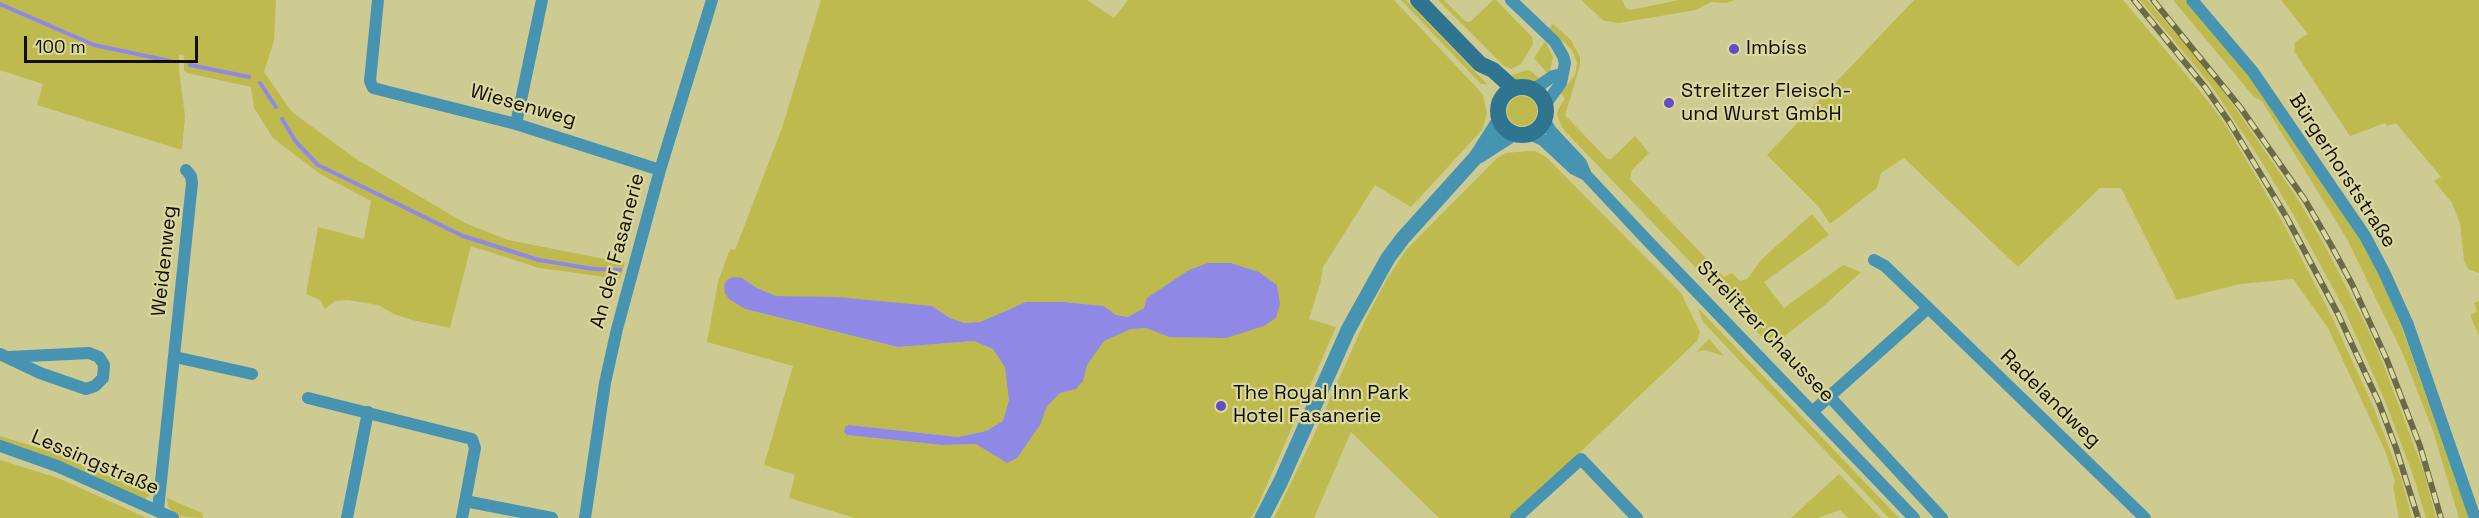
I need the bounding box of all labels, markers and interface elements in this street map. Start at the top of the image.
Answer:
scale bar [27,24,201,62]
text: 100 m [35,35,86,58]
place label: Imbíss [1746,37,1807,61]
marker: Imbíss [1727,42,1741,56]
street label: Wiesenweg [467,79,579,133]
place label: Strelitzer Fleisch- und Wurst GmbH [1681,80,1851,127]
street label: Bürgerhorststraße [2283,89,2401,253]
marker: Strelitzer Fleisch- und Wurst GmbH [1662,96,1676,110]
street label: An der Fasanerie [586,171,650,331]
street label: Weidenweg [147,204,183,318]
street label: Strelitzer Chaussee [1691,256,1839,408]
street label: Radelandweg [1995,345,2105,453]
place label: The Royal Inn Park Hotel Fasanerie [1233,382,1409,429]
marker: The Royal Inn Park Hotel Fasanerie [1214,399,1228,413]
street label: Lessingstraße [28,425,162,501]

